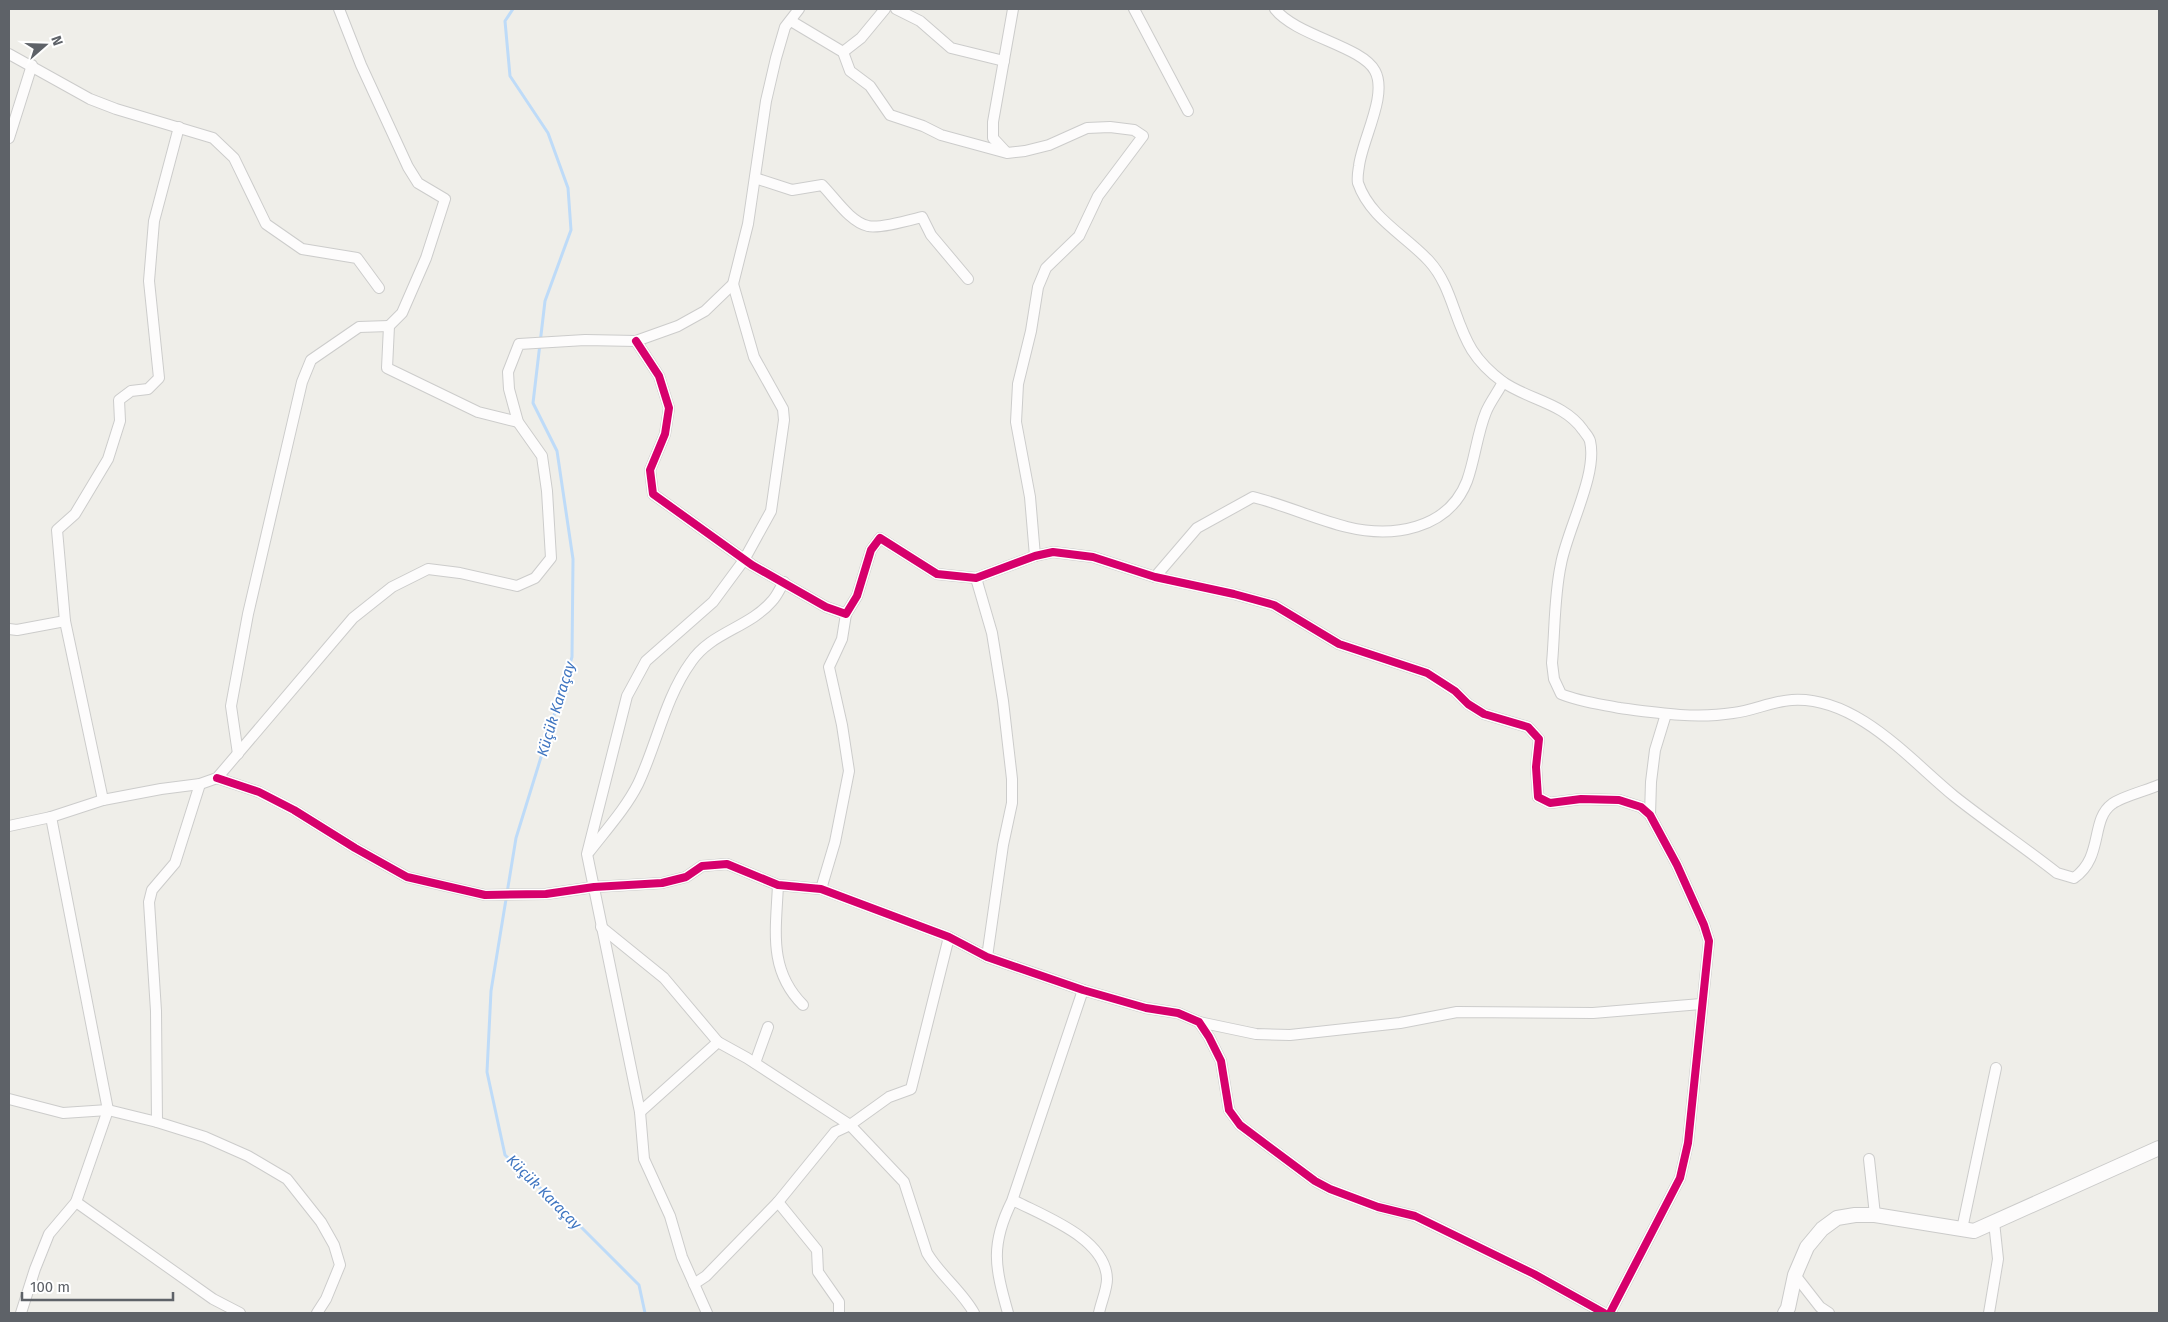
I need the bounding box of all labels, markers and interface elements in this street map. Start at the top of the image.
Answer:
north arrow [20,20,70,70]
text: N [47,33,66,48]
water label: Küçük Karaçay [533,659,579,759]
water label: Küçük Karaçay [503,1151,586,1234]
scale bar [22,1270,174,1302]
text: 100 m [30,1278,70,1296]

